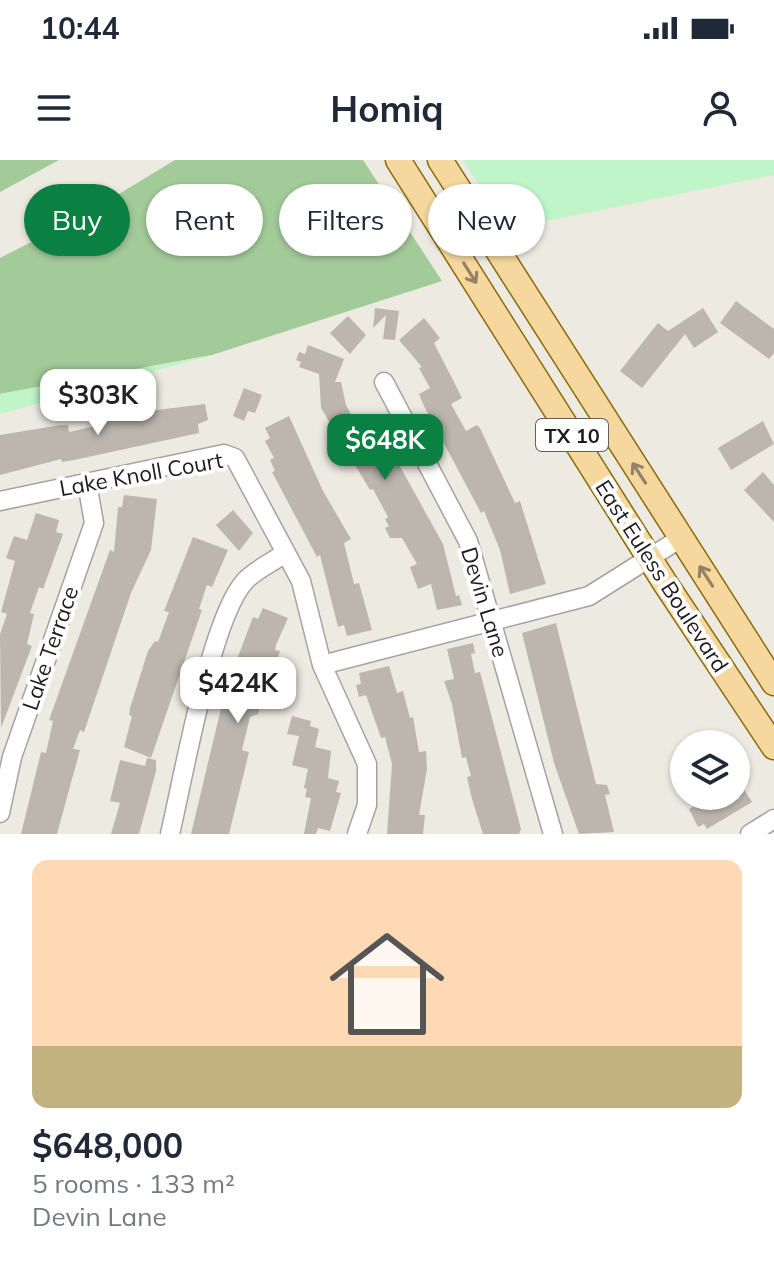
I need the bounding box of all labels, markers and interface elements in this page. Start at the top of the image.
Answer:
text: 10:44 [40,9,119,47]
icon: menu [32,86,76,130]
text: Homiq [330,86,444,131]
icon: person [698,86,742,130]
chip: Buy [24,184,130,256]
chip: Rent [146,184,263,256]
chip: Filters [279,184,412,256]
chip: New [428,184,545,256]
one-way arrow [461,262,478,284]
pin: $303K [42,369,154,437]
text: $303K [58,378,138,411]
pin: $648K [329,414,441,482]
road number: TX 10 [536,419,608,451]
text: $648K [345,423,425,456]
street label: Lake Knoll Court [57,446,225,502]
one-way arrow [631,462,648,484]
street label: East Euless Boulevard [589,475,735,677]
street label: Devin Lane [455,543,515,661]
one-way arrow [697,566,714,588]
street label: Lake Terrace [16,582,84,714]
pin: $424K [182,657,294,725]
text: $424K [198,666,278,699]
map controls [670,730,750,810]
button: layers [670,730,750,810]
icon: home [315,912,459,1056]
text: $648,000 [32,1124,183,1167]
text: 5 rooms · 133 m² [32,1167,235,1200]
text: Devin Lane [32,1200,167,1233]

